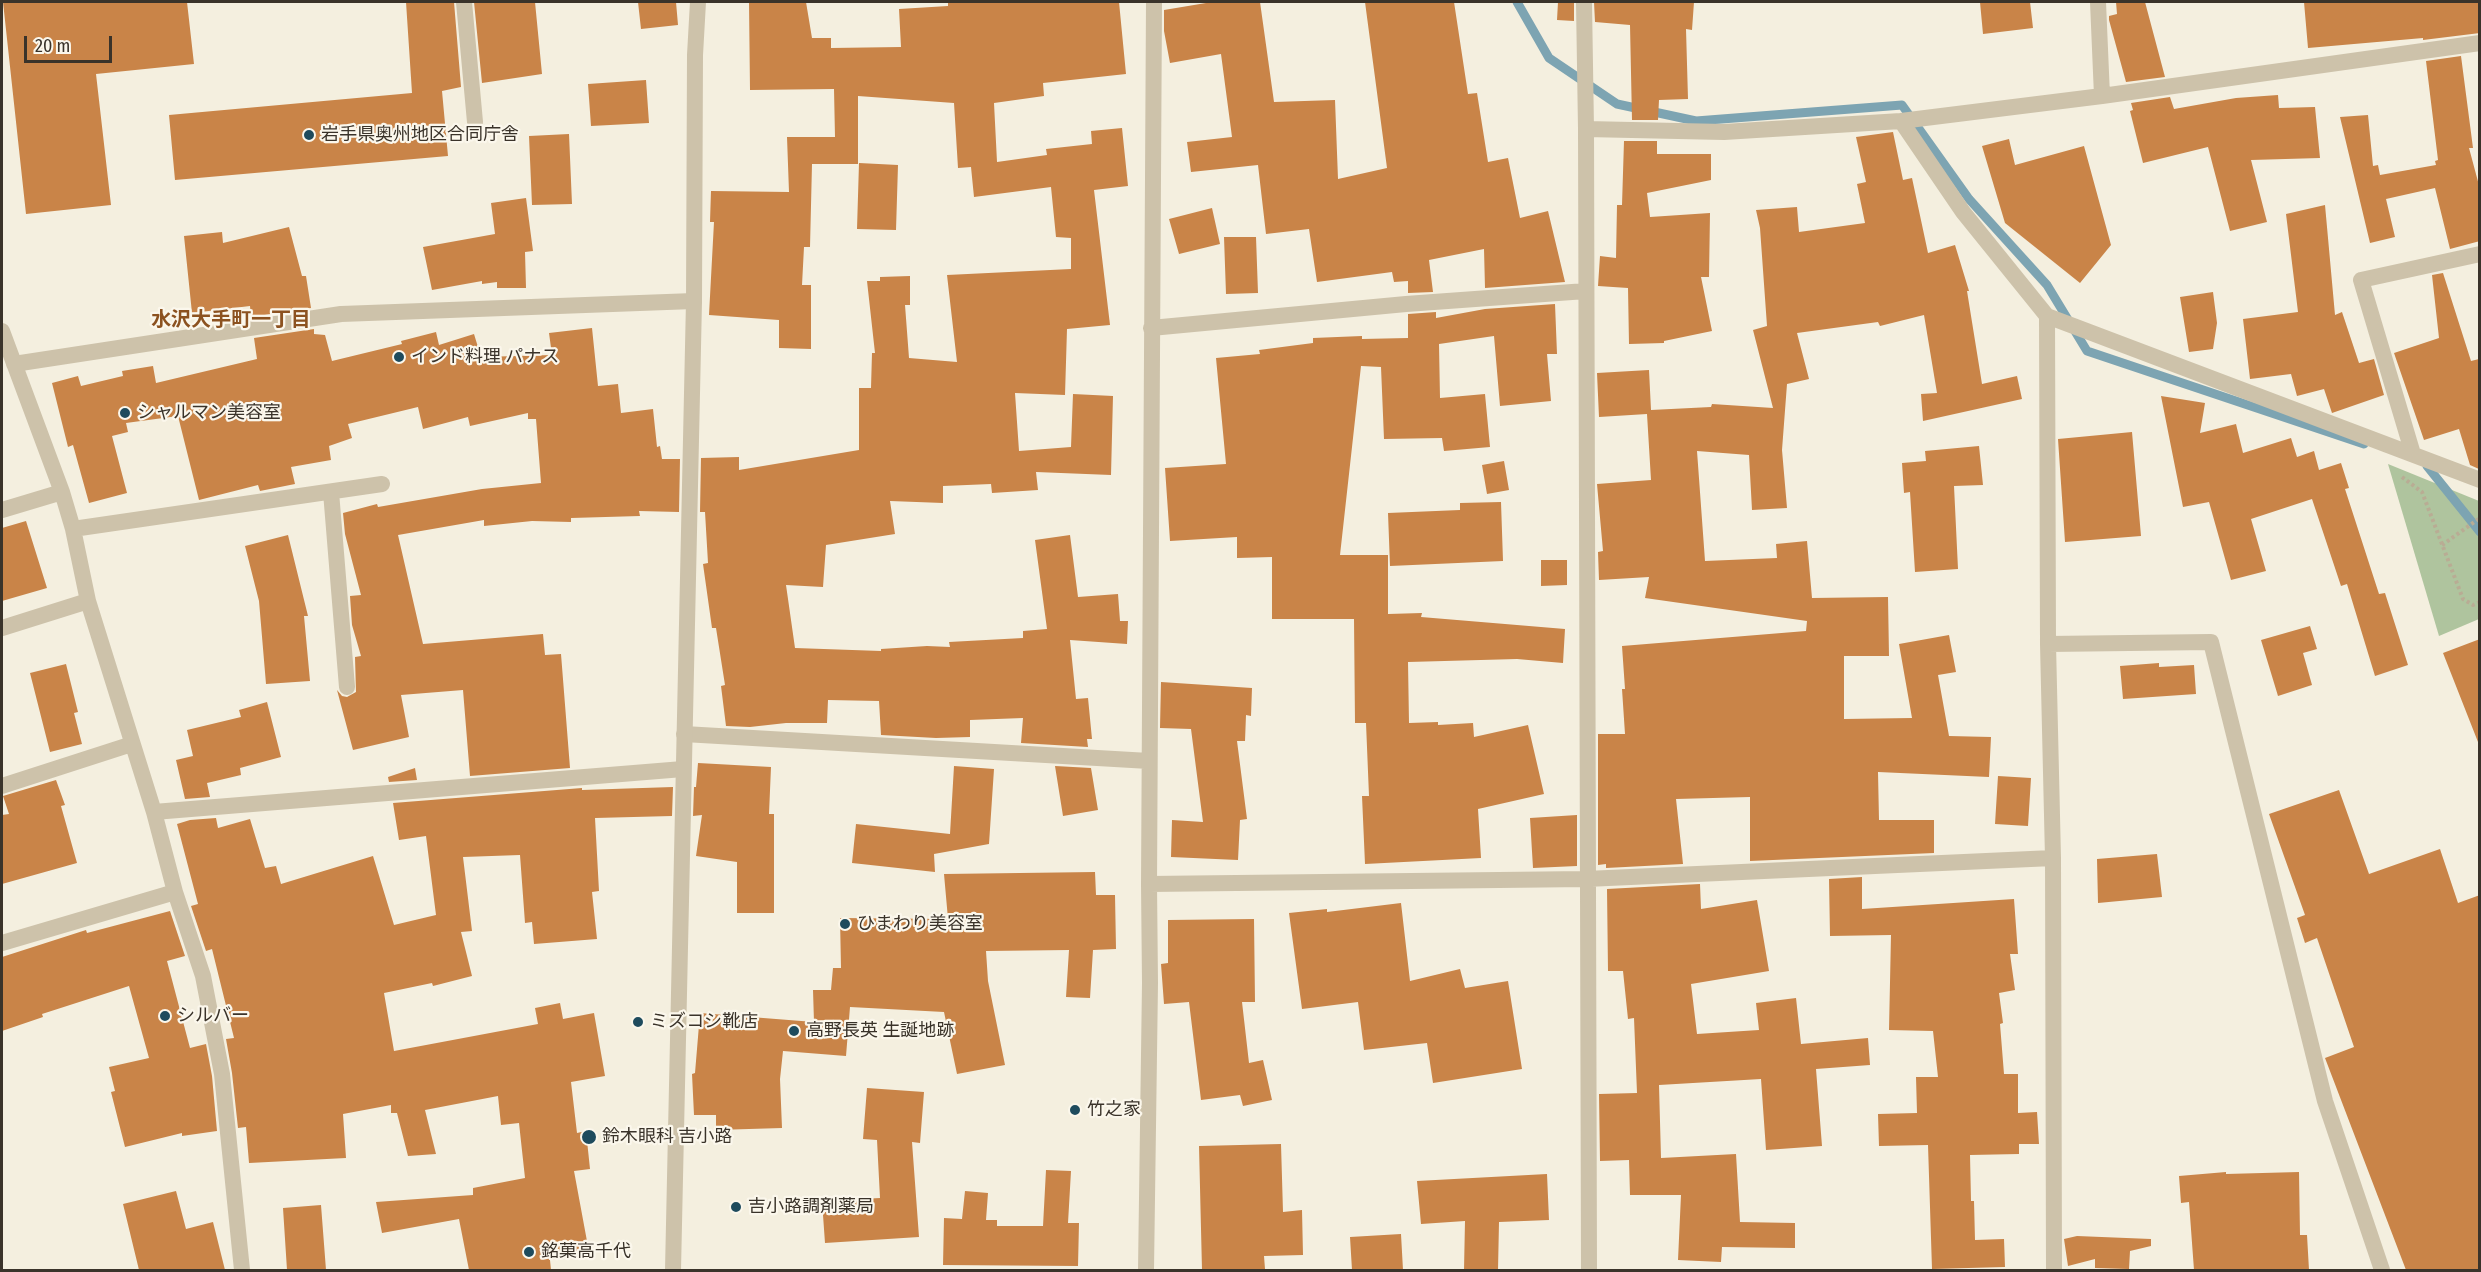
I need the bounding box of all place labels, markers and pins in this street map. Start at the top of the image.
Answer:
place label: 岩手県奥州地区合同庁舎 [321,124,519,146]
marker: 岩手県奥州地区合同庁舎 [302,128,316,142]
place label: インド料理 パナス [411,346,559,368]
marker: インド料理 パナス [392,350,406,364]
place label: シャルマン美容室 [137,402,281,424]
marker: シャルマン美容室 [118,406,132,420]
place label: ひまわり美容室 [857,913,983,935]
marker: ひまわり美容室 [838,917,852,931]
place label: シルバー [177,1005,249,1027]
marker: シルバー [158,1009,172,1023]
place label: ミズコシ靴店 [650,1011,758,1033]
marker: ミズコシ靴店 [631,1015,645,1029]
place label: 高野長英 生誕地跡 [806,1020,954,1042]
marker: 高野長英 生誕地跡 [787,1024,801,1038]
place label: 竹之家 [1087,1099,1141,1121]
marker: 竹之家 [1068,1103,1082,1117]
place label: 鈴木眼科 吉小路 [602,1126,732,1148]
marker: 鈴木眼科 吉小路 [580,1128,598,1146]
place label: 吉小路調剤薬局 [748,1196,874,1218]
marker: 吉小路調剤薬局 [729,1200,743,1214]
place label: 銘菓高千代 [541,1241,631,1263]
marker: 銘菓高千代 [522,1245,536,1259]

